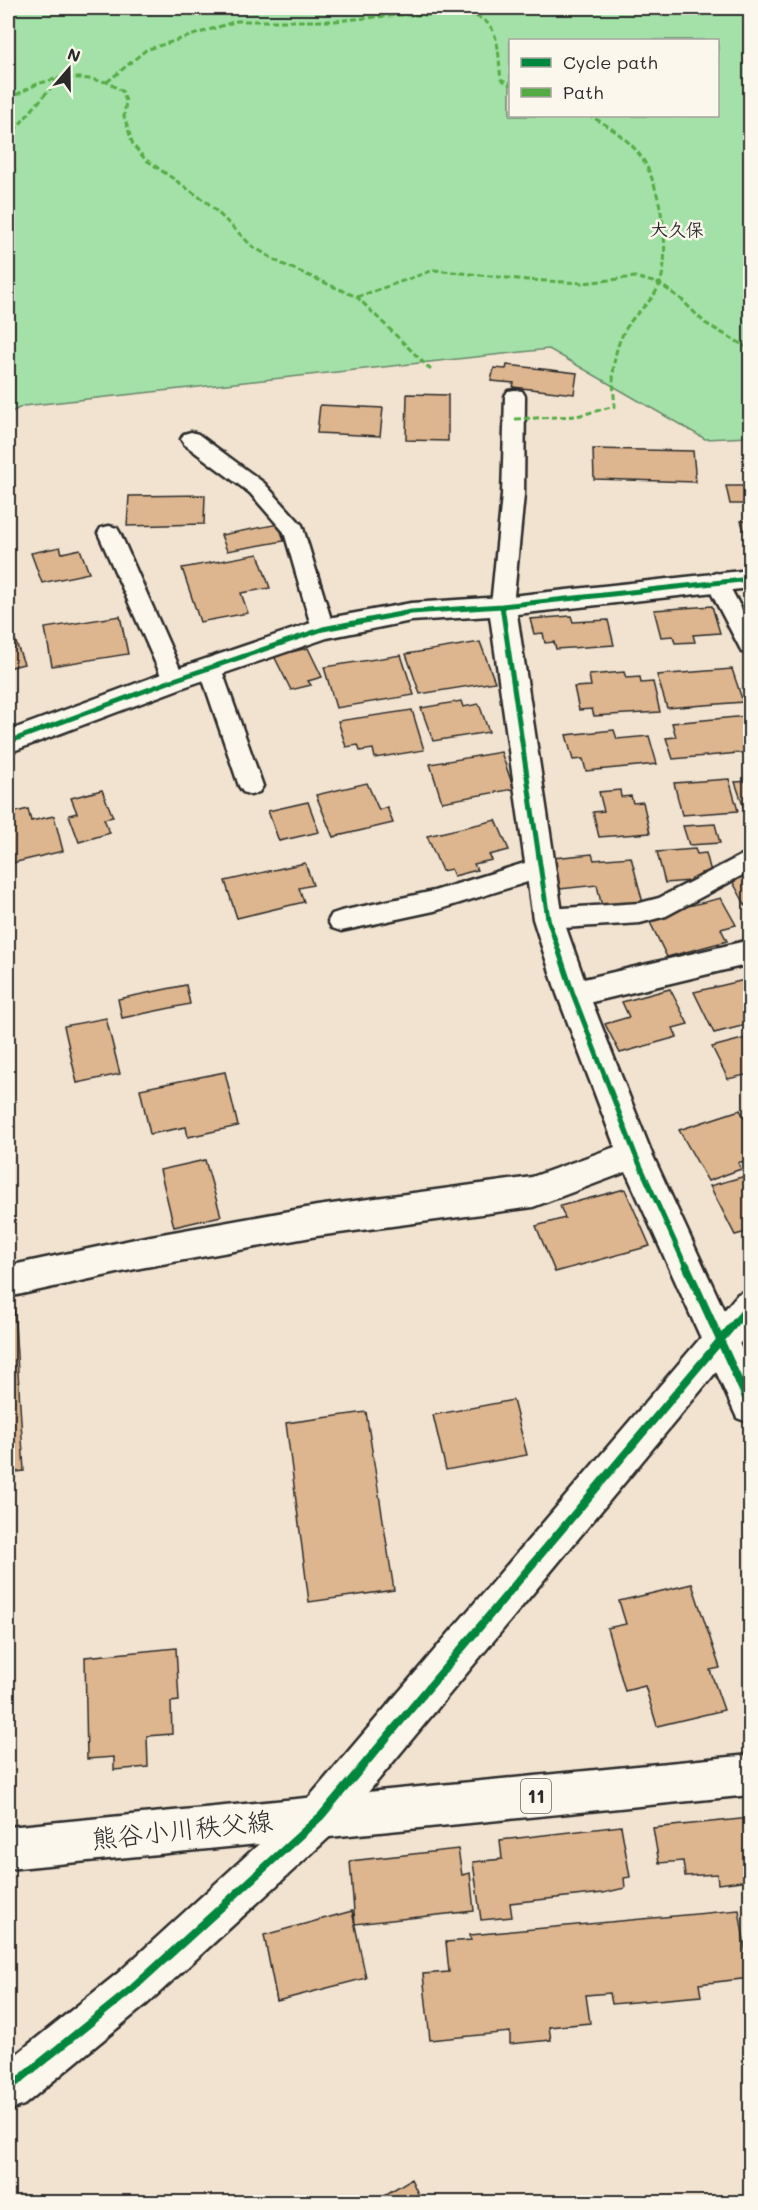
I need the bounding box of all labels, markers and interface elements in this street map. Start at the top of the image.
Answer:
north arrow [39,39,99,99]
legend [509,39,719,117]
text: N [65,42,84,66]
text: Cycle path [563,50,658,74]
text: Path [563,80,603,104]
district label: 大久保 [650,217,704,241]
road number: 11 [521,1779,551,1813]
street label: 熊谷小川秩父線 [90,1803,274,1855]

